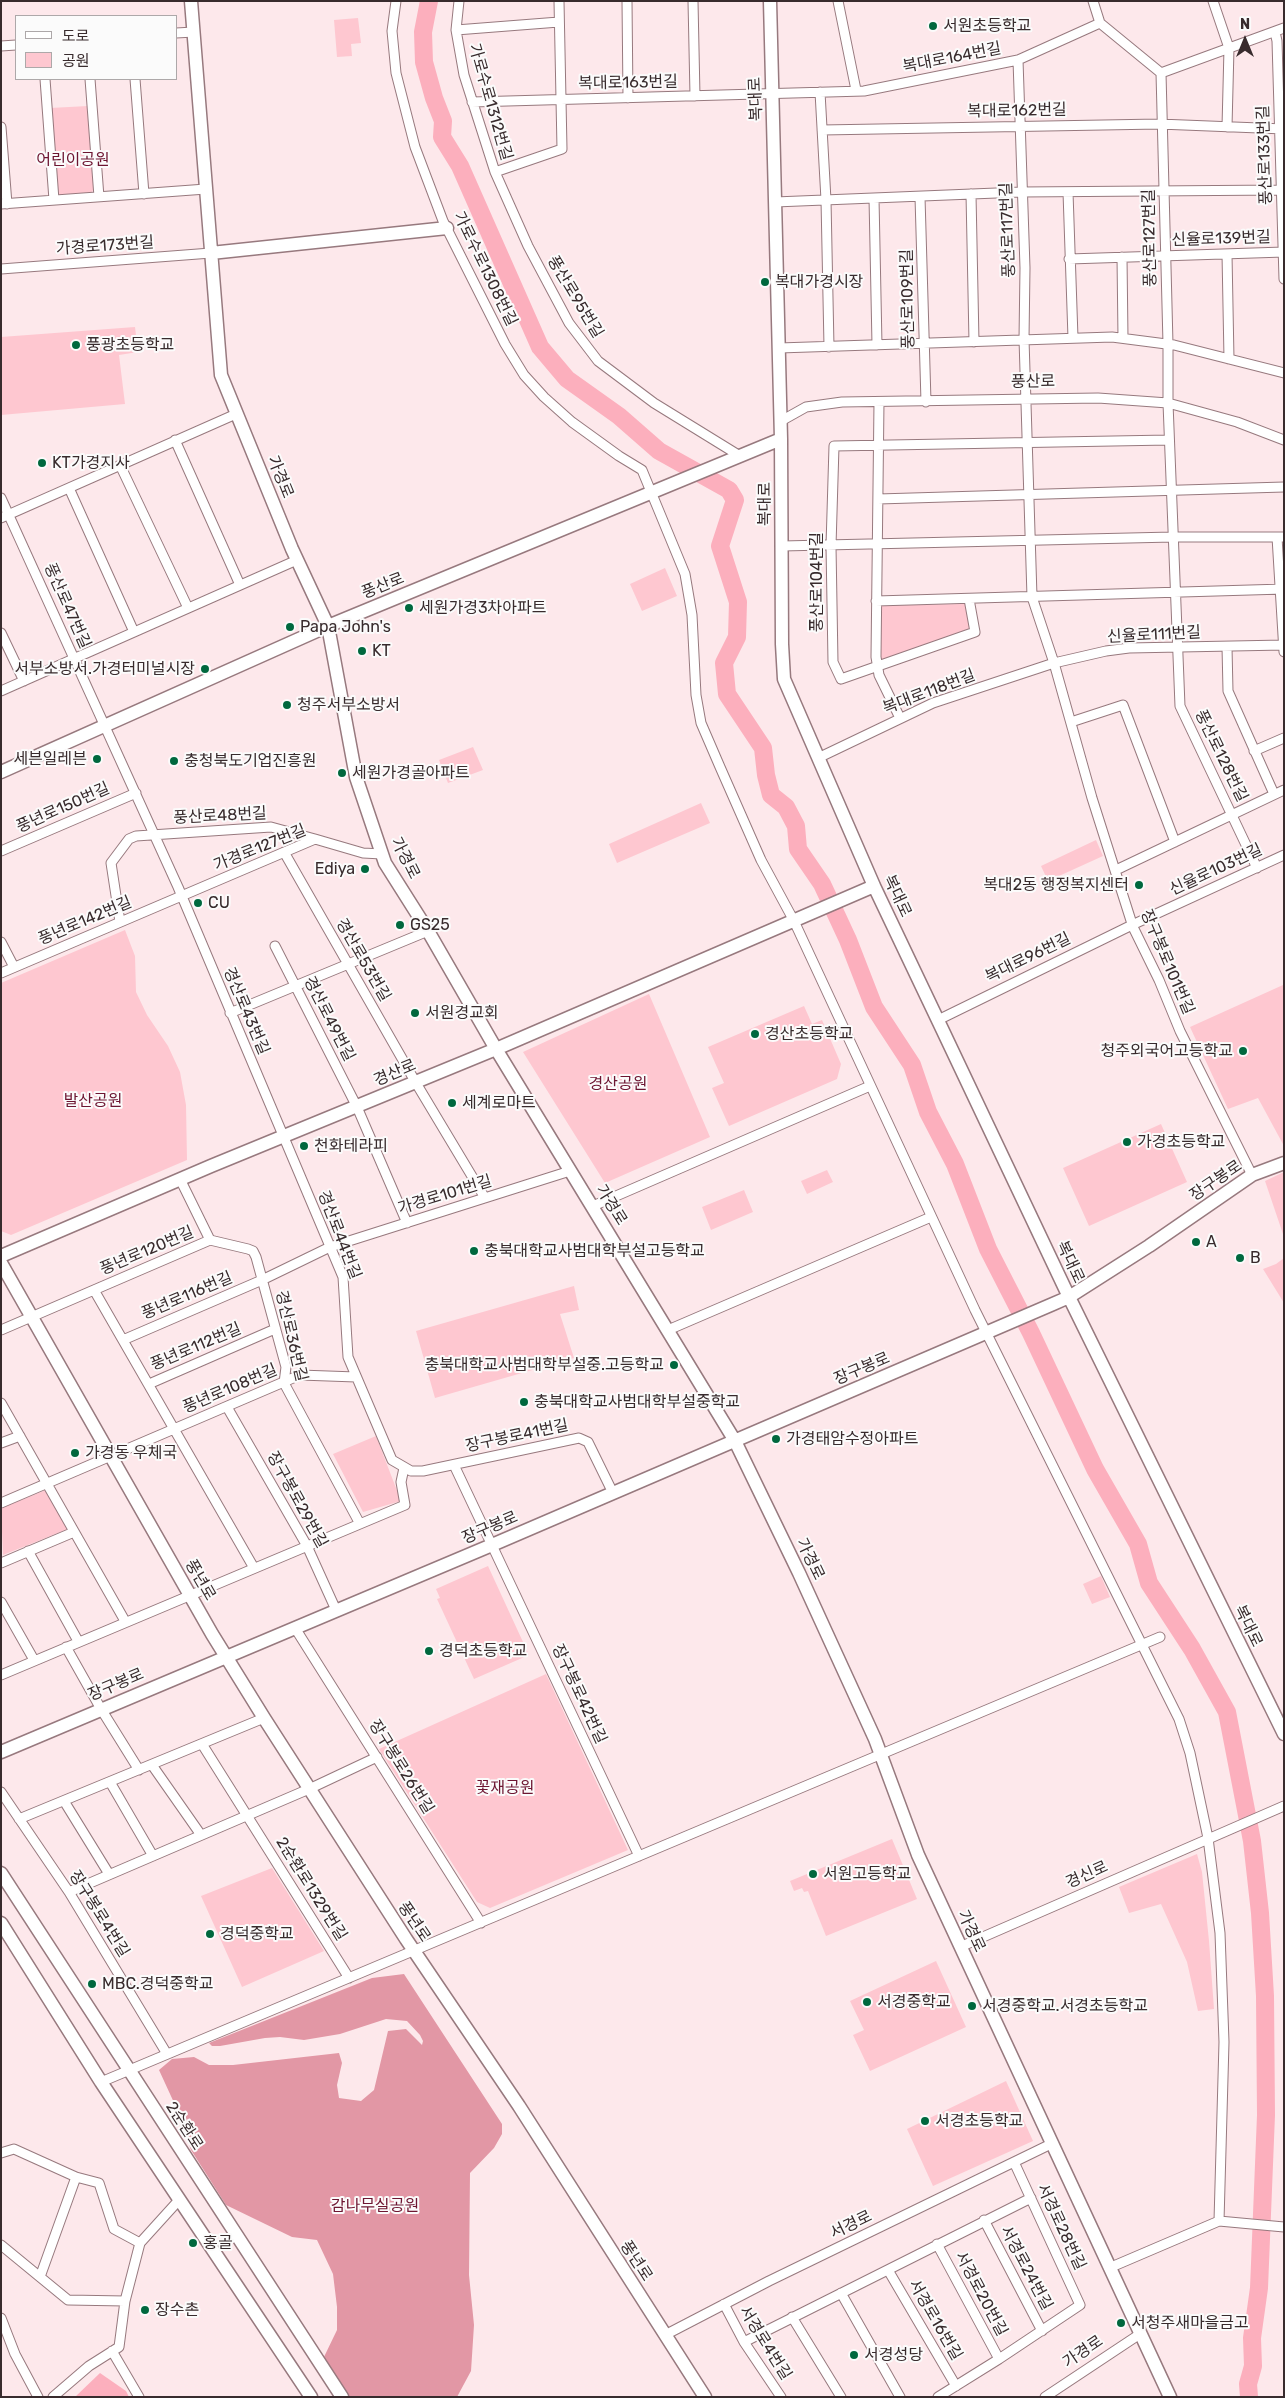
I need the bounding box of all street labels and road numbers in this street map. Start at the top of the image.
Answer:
street label: 복대로164번길 [901,39,1003,77]
street label: 가로수로1312번길 [464,41,516,163]
street label: 복대로163번길 [578,73,678,93]
street label: 복대로 [746,77,766,121]
street label: 복대로162번길 [967,101,1067,121]
street label: 풍산로133번길 [1254,105,1276,205]
street label: 풍산로117번길 [997,182,1019,278]
street label: 풍산로127번길 [1140,189,1160,287]
street label: 가로수로1308번길 [449,209,521,329]
street label: 신율로139번길 [1171,228,1271,250]
street label: 가경로173번길 [55,233,155,259]
street label: 풍산로109번길 [898,249,918,349]
street label: 풍산로95번길 [543,252,607,342]
street label: 풍산로 [1011,372,1055,392]
street label: 가경로 [263,453,297,501]
street label: 복대로 [755,482,775,526]
street label: 풍산로104번길 [807,532,827,632]
street label: 풍산로47번길 [40,560,94,652]
street label: 풍산로 [359,569,407,603]
street label: 신율로111번길 [1106,623,1202,647]
street label: 복대로118번길 [880,666,978,718]
street label: 풍산로128번길 [1190,707,1252,805]
street label: 풍년로150번길 [13,779,113,837]
street label: 풍산로48번길 [173,804,267,828]
street label: 가경로127번길 [211,821,309,875]
street label: 가경로 [386,834,424,882]
street label: 신율로103번길 [1167,840,1265,900]
street label: 복대로 [879,872,915,920]
street label: 풍년로142번길 [35,893,135,949]
street label: 장구봉로101번길 [1136,907,1198,1017]
street label: 경산로53번길 [332,915,394,1005]
street label: 복대로96번길 [982,929,1074,987]
street label: 경산로43번길 [219,964,273,1058]
street label: 경산로49번길 [299,973,359,1065]
street label: 경산로 [371,1056,419,1090]
street label: 장구봉로 [1186,1157,1246,1205]
street label: 가경로101번길 [396,1172,494,1218]
street label: 가경로 [591,1181,631,1229]
street label: 경산로44번길 [313,1188,365,1282]
street label: 풍년로120번길 [97,1223,197,1279]
street label: 복대로 [1052,1238,1088,1286]
street label: 풍년로116번길 [139,1268,235,1324]
street label: 경산로36번길 [271,1289,311,1383]
street label: 풍년로112번길 [148,1319,244,1375]
street label: 장구봉로 [831,1349,893,1389]
street label: 풍년로108번길 [180,1360,280,1418]
street label: 장구봉로41번길 [464,1416,570,1456]
street label: 장구봉로29번길 [263,1448,331,1552]
street label: 장구봉로 [459,1508,521,1548]
street label: 가경로 [792,1535,828,1583]
street label: 풍년로 [181,1556,219,1604]
street label: 복대로 [1230,1602,1266,1650]
street label: 장구봉로42번길 [548,1641,610,1747]
street label: 장구봉로 [85,1665,147,1705]
street label: 장구봉로26번길 [364,1716,438,1818]
street label: 2순환로1329번길 [272,1834,350,1944]
street label: 경신로 [1063,1857,1111,1893]
street label: 장구봉로4번길 [65,1867,133,1961]
street label: 풍년로 [394,1898,434,1946]
street label: 가경로 [953,1907,989,1955]
street label: 2순환로 [161,2098,207,2154]
street label: 서경로28번길 [1033,2181,1089,2273]
street label: 서경로 [827,2207,875,2243]
street label: 서경로24번길 [996,2223,1056,2313]
street label: 풍년로 [616,2237,656,2285]
street label: 서경로20번길 [951,2248,1011,2340]
street label: 서경로16번길 [904,2276,966,2364]
street label: 서경로4번길 [735,2302,795,2384]
street label: 가경로 [1059,2332,1107,2372]

